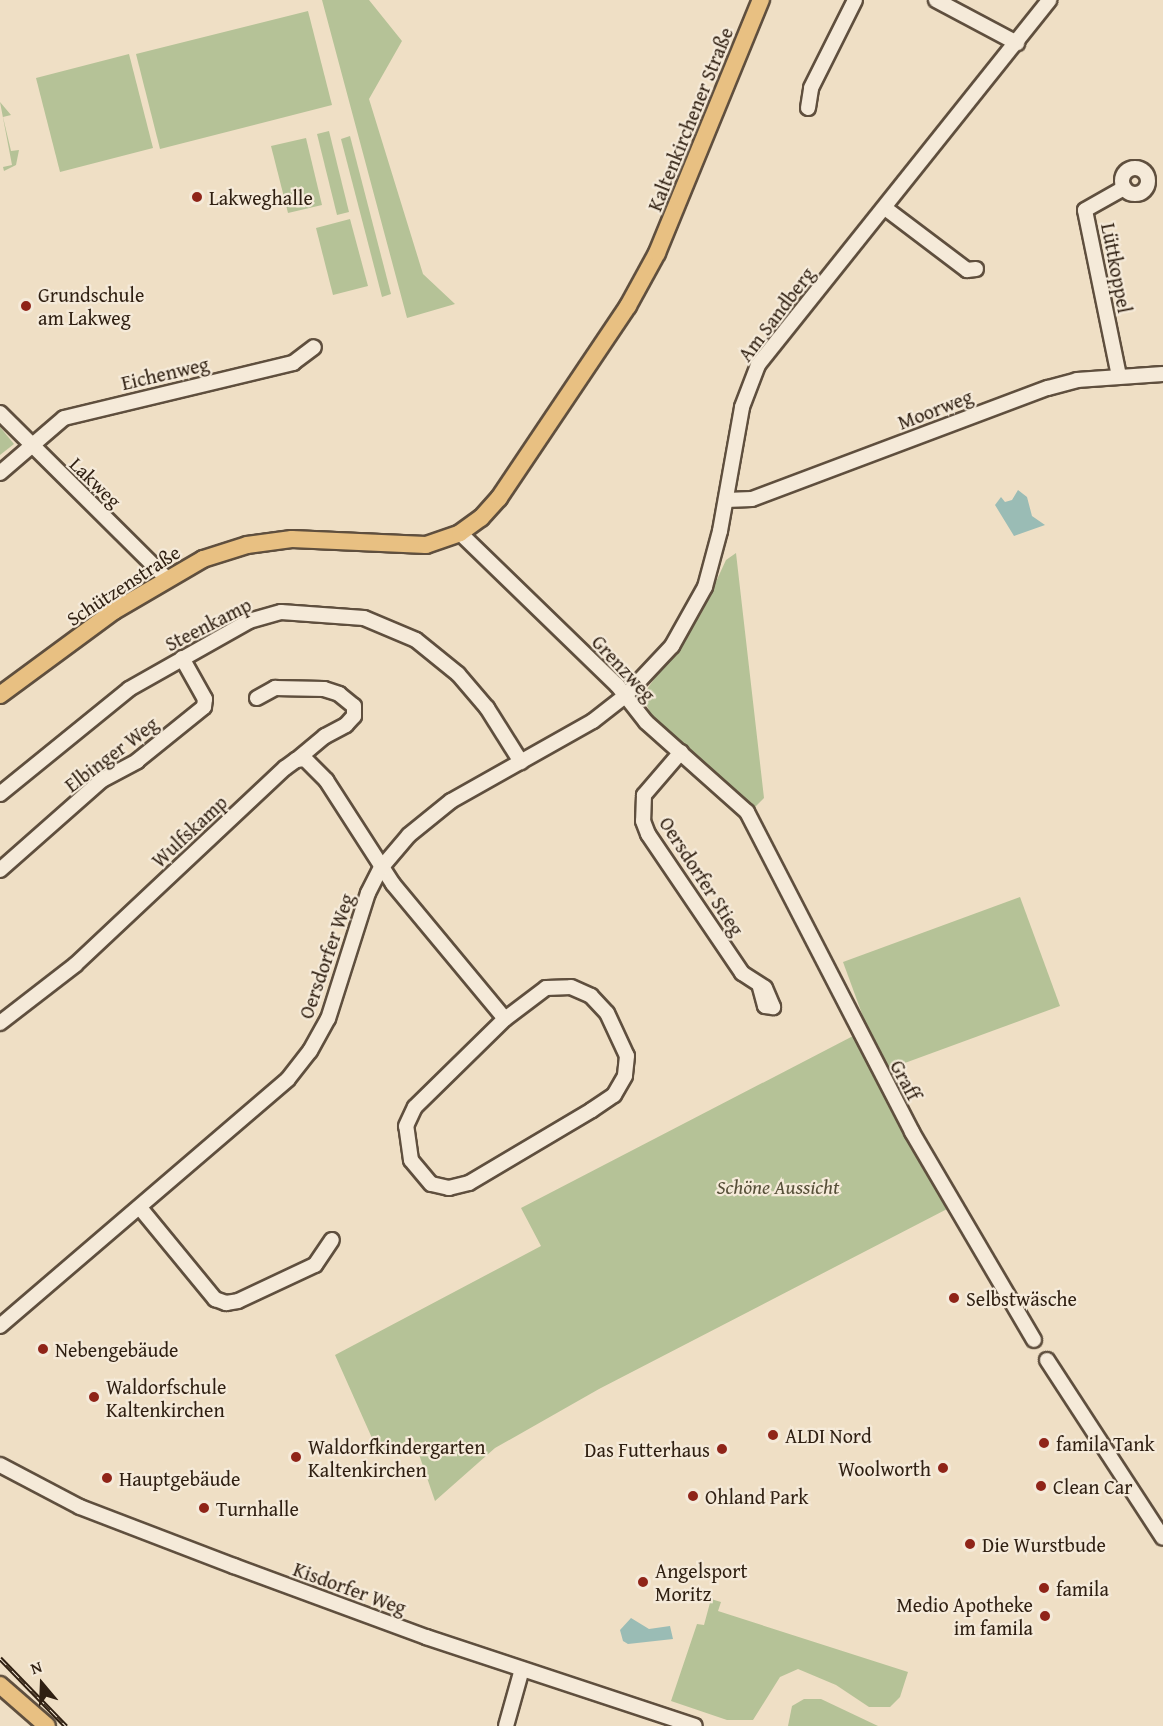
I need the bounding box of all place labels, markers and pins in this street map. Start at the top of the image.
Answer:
place label: Lakweghalle [209,185,313,209]
marker: Lakweghalle [190,190,204,204]
place label: Grundschule am Lakweg [38,282,144,329]
marker: Grundschule am Lakweg [19,299,33,313]
place label: Selbstwäsche [966,1286,1077,1310]
marker: Selbstwäsche [947,1291,961,1305]
place label: Nebengebäude [55,1337,178,1361]
marker: Nebengebäude [36,1342,50,1356]
place label: Waldorfschule Kaltenkirchen [106,1374,226,1421]
marker: Waldorfschule Kaltenkirchen [87,1390,101,1404]
place label: ALDI Nord [785,1423,872,1447]
marker: ALDI Nord [766,1428,780,1442]
place label: famila Tank [1056,1431,1155,1455]
place label: Waldorfkindergarten Kaltenkirchen [308,1434,485,1481]
marker: famila Tank [1037,1436,1051,1450]
place label: Das Futterhaus [584,1437,710,1461]
marker: Das Futterhaus [715,1442,729,1456]
marker: Waldorfkindergarten Kaltenkirchen [289,1450,303,1464]
place label: Woolworth [838,1456,931,1480]
marker: Woolworth [936,1461,950,1475]
place label: Hauptgebäude [119,1466,240,1490]
marker: Hauptgebäude [100,1471,114,1485]
place label: Clean Car [1053,1474,1133,1498]
marker: Clean Car [1034,1479,1048,1493]
place label: Ohland Park [705,1484,808,1508]
marker: Ohland Park [686,1489,700,1503]
place label: Turnhalle [216,1496,299,1520]
marker: Turnhalle [197,1501,211,1515]
place label: Die Wurstbude [982,1532,1106,1556]
marker: Die Wurstbude [963,1537,977,1551]
place label: Angelsport Moritz [655,1558,748,1605]
marker: Angelsport Moritz [636,1575,650,1589]
place label: famila [1056,1576,1109,1600]
marker: famila [1037,1581,1051,1595]
place label: Medio Apotheke im famila [896,1592,1033,1639]
marker: Medio Apotheke im famila [1038,1609,1052,1623]

